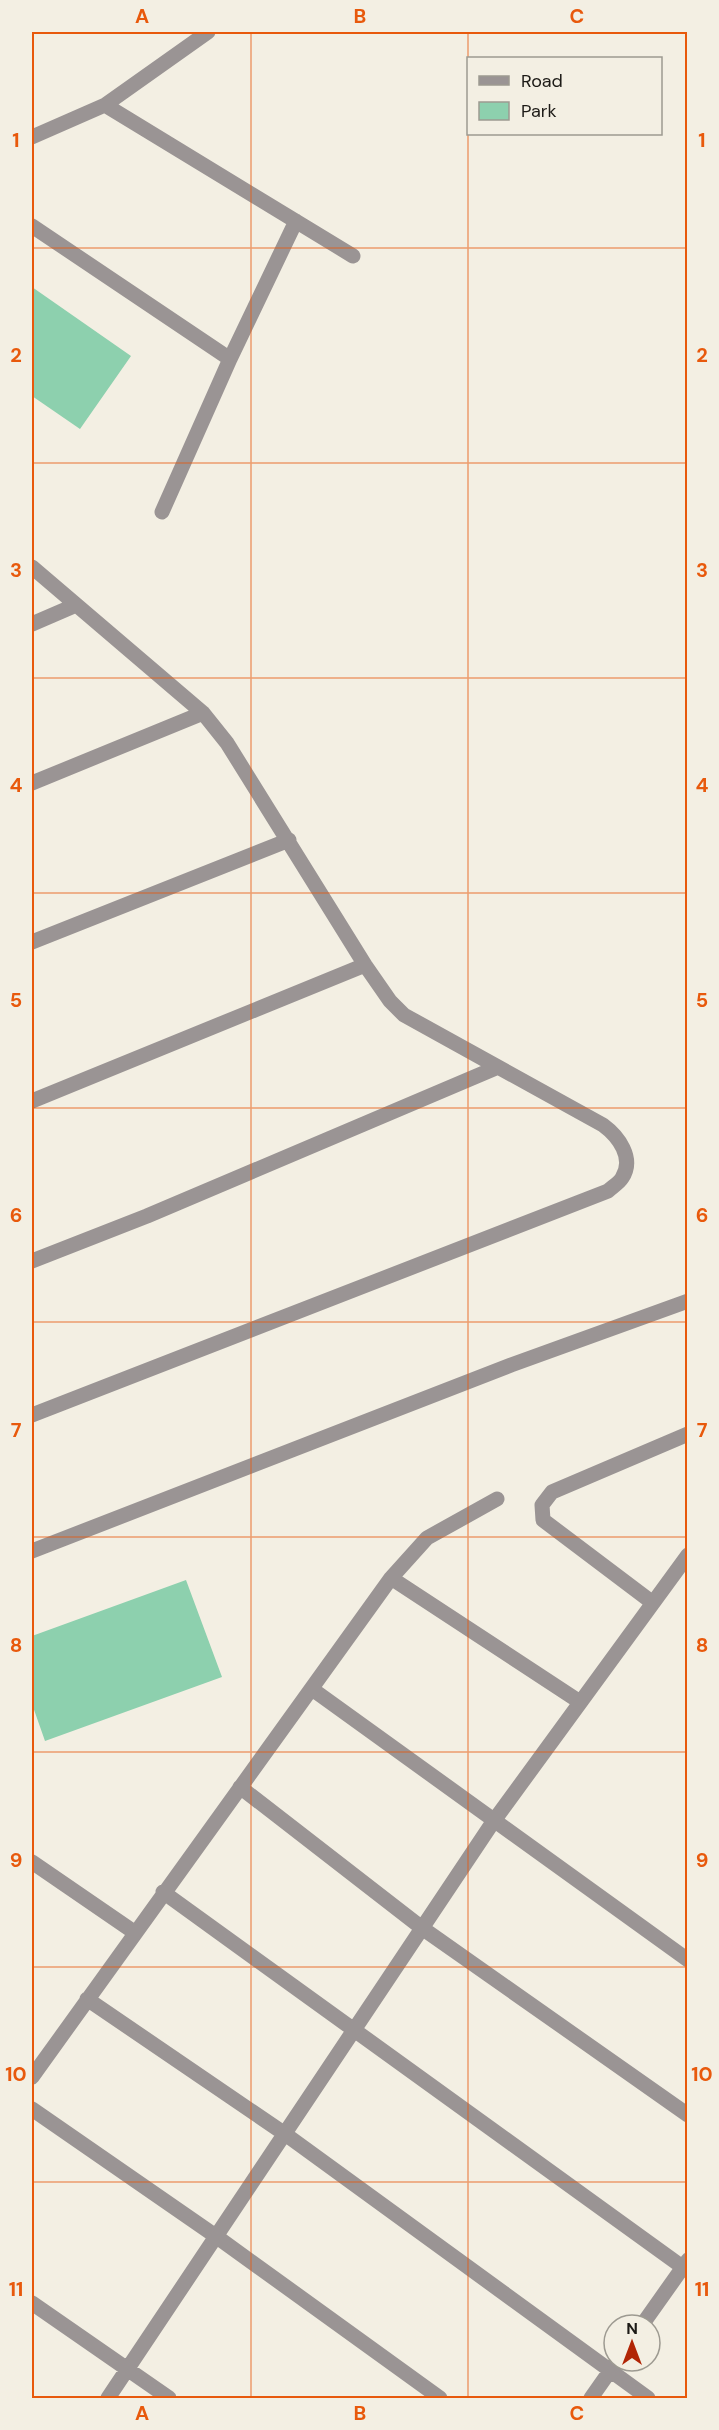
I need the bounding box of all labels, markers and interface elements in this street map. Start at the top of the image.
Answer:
text: A [135,3,149,29]
text: B [354,3,366,29]
text: C [570,3,584,29]
legend [467,57,662,135]
text: Road [521,69,563,93]
text: Park [521,99,557,123]
text: 1 [12,127,20,153]
text: 1 [698,127,706,153]
text: 2 [10,342,22,368]
text: 2 [696,342,708,368]
text: 3 [10,557,22,583]
text: 3 [696,557,708,583]
text: 4 [10,772,23,798]
text: 4 [696,772,709,798]
text: 5 [10,987,22,1013]
text: 5 [696,987,708,1013]
text: 6 [10,1202,22,1228]
text: 6 [696,1202,708,1228]
text: 7 [11,1417,22,1443]
text: 7 [697,1417,708,1443]
text: 8 [10,1632,22,1658]
text: 8 [696,1632,708,1658]
text: 9 [10,1847,22,1873]
text: 9 [696,1847,708,1873]
text: 10 [5,2061,27,2087]
text: 10 [691,2061,713,2087]
text: 11 [9,2276,23,2302]
text: 11 [695,2276,709,2302]
north arrow [602,2313,662,2373]
text: N [626,2318,638,2339]
text: A [135,2400,149,2426]
text: B [354,2400,366,2426]
text: C [570,2400,584,2426]

